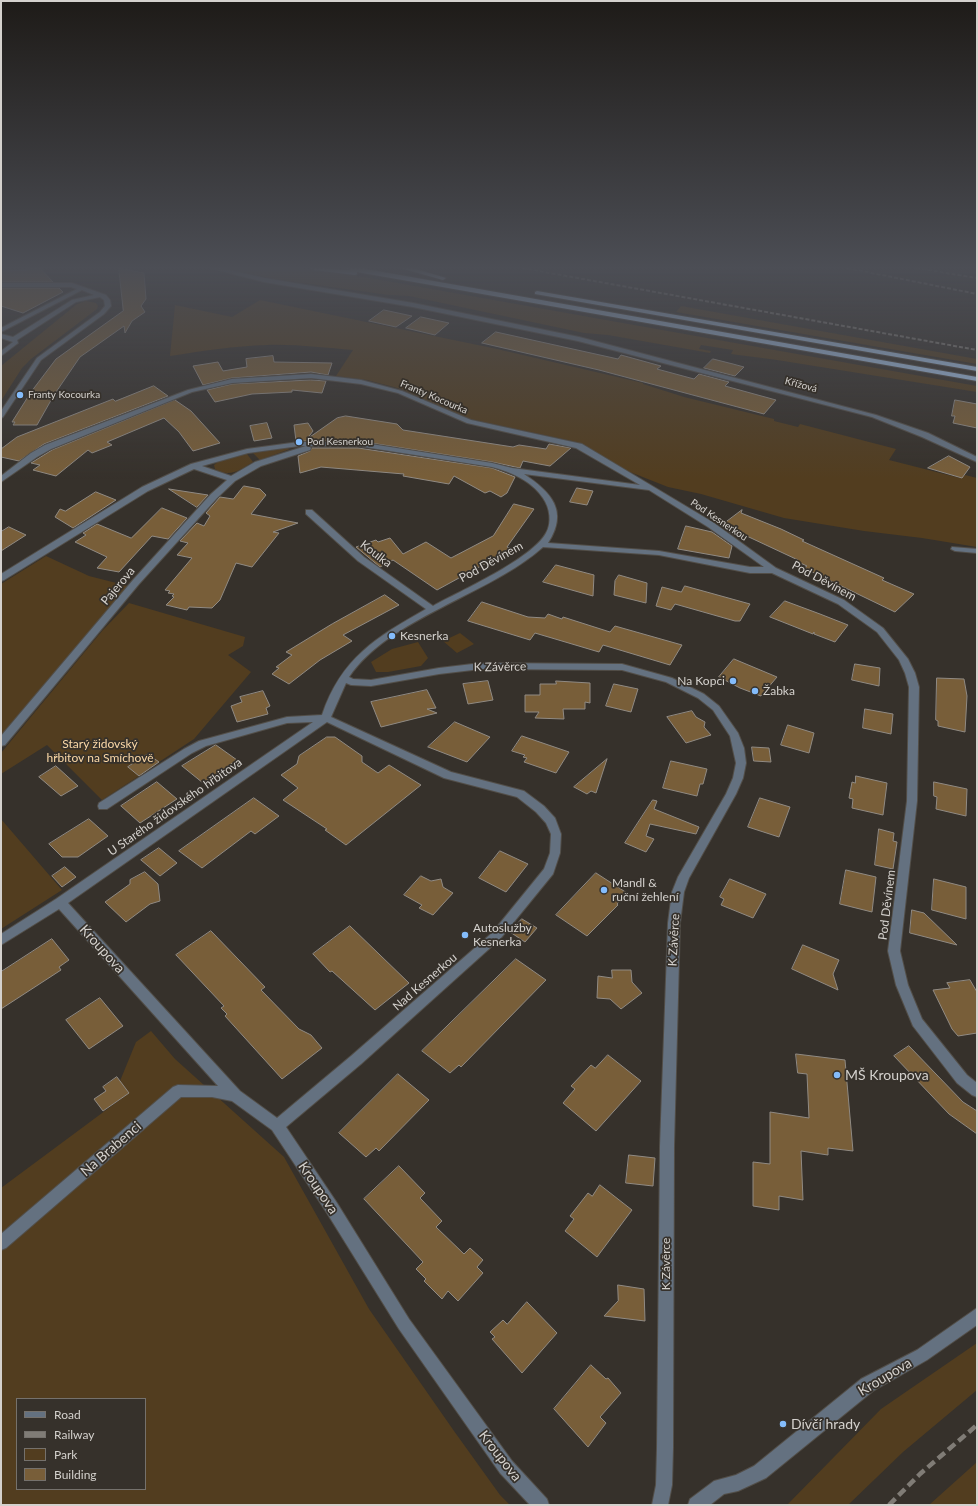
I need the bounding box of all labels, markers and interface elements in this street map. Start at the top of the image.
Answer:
street label: Křížová [784,375,818,395]
street label: Franty Kocourka [398,377,470,417]
place label: Franty Kocourka [28,389,100,401]
marker: Franty Kocourka [15,390,25,400]
place label: Pod Kesnerkou [307,436,373,448]
marker: Pod Kesnerkou [294,437,304,447]
street label: Pod Kesnerkou [688,497,750,543]
street label: Koulka [357,537,395,571]
street label: Pod Děvínem [457,539,525,585]
street label: Pod Děvínem [789,558,859,604]
street label: Pajerova [98,564,138,608]
place label: Kesnerka [400,629,448,643]
marker: Kesnerka [387,631,397,641]
street label: K Závěrce [474,659,526,675]
place label: Na Kopci [677,674,725,688]
marker: Na Kopci [728,676,738,686]
place label: Žabka [763,684,795,698]
marker: Žabka [750,686,760,696]
park label: Starý židovský hřbitov na Smíchově [46,737,154,765]
street label: U Starého židovského hřbitova [105,755,245,859]
street label: Pod Děvínem [876,869,898,941]
place label: Mandl & ruční žehlení [612,876,679,904]
marker: Mandl & ruční žehlení [599,885,609,895]
street label: K Závěrce [665,913,683,967]
street label: Kroupova [76,921,128,977]
place label: Autoslužby Kesnerka [473,921,532,949]
marker: Autoslužby Kesnerka [460,930,470,940]
street label: Nad Kesnerkou [390,950,460,1014]
place label: MŠ Kroupova [845,1067,929,1083]
marker: MŠ Kroupova [832,1070,842,1080]
street label: Na Brabenci [77,1118,145,1180]
street label: Kroupova [294,1159,342,1217]
street label: K Závěrce [659,1238,673,1290]
street label: Kroupova [855,1354,915,1400]
legend [16,1398,146,1490]
text: Road [54,1407,81,1422]
place label: Dívčí hrady [791,1416,860,1432]
marker: Dívčí hrady [778,1419,788,1429]
text: Railway [54,1427,94,1442]
street label: Kroupova [475,1427,525,1485]
text: Park [54,1447,77,1462]
text: Building [54,1467,97,1482]

